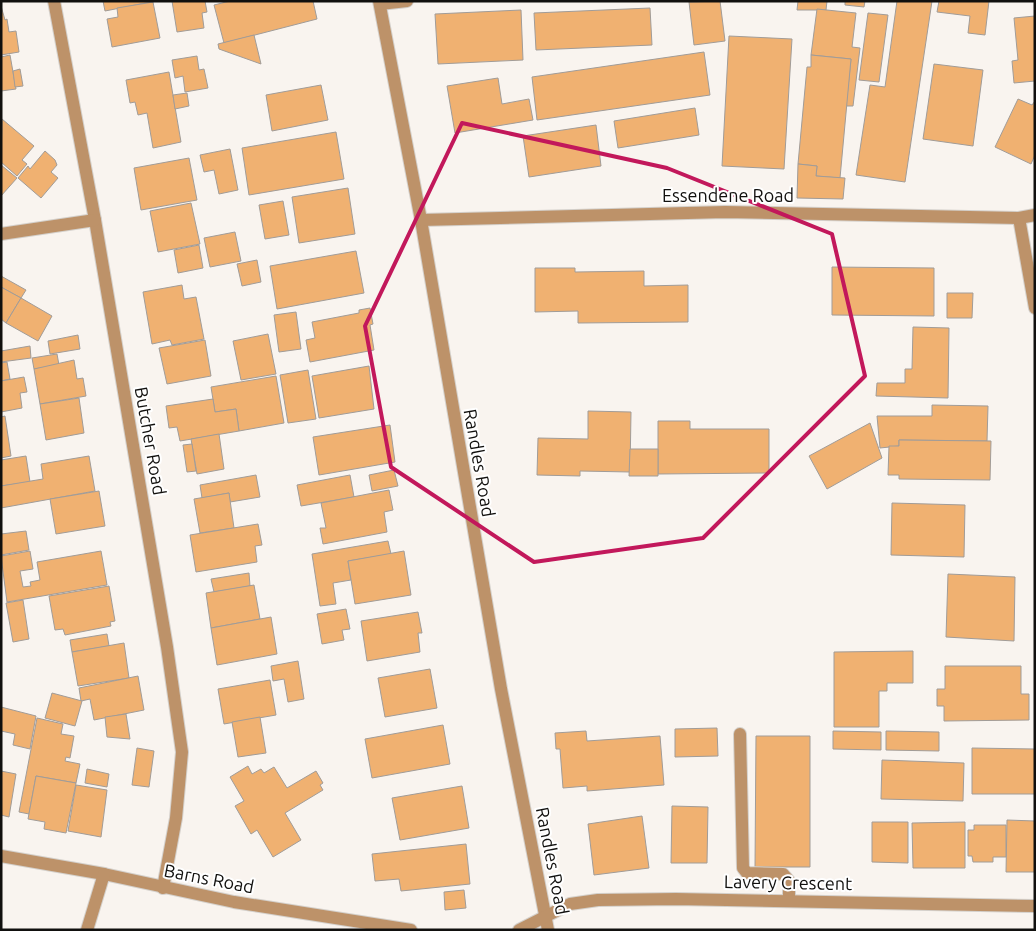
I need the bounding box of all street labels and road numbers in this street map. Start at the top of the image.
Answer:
street label: Essendene Road [662,185,794,205]
street label: Butcher Road [132,385,170,497]
street label: Randles Road [461,407,499,518]
street label: Randles Road [533,805,573,916]
street label: Barns Road [163,859,256,897]
street label: Lavery Crescent [724,871,852,893]

